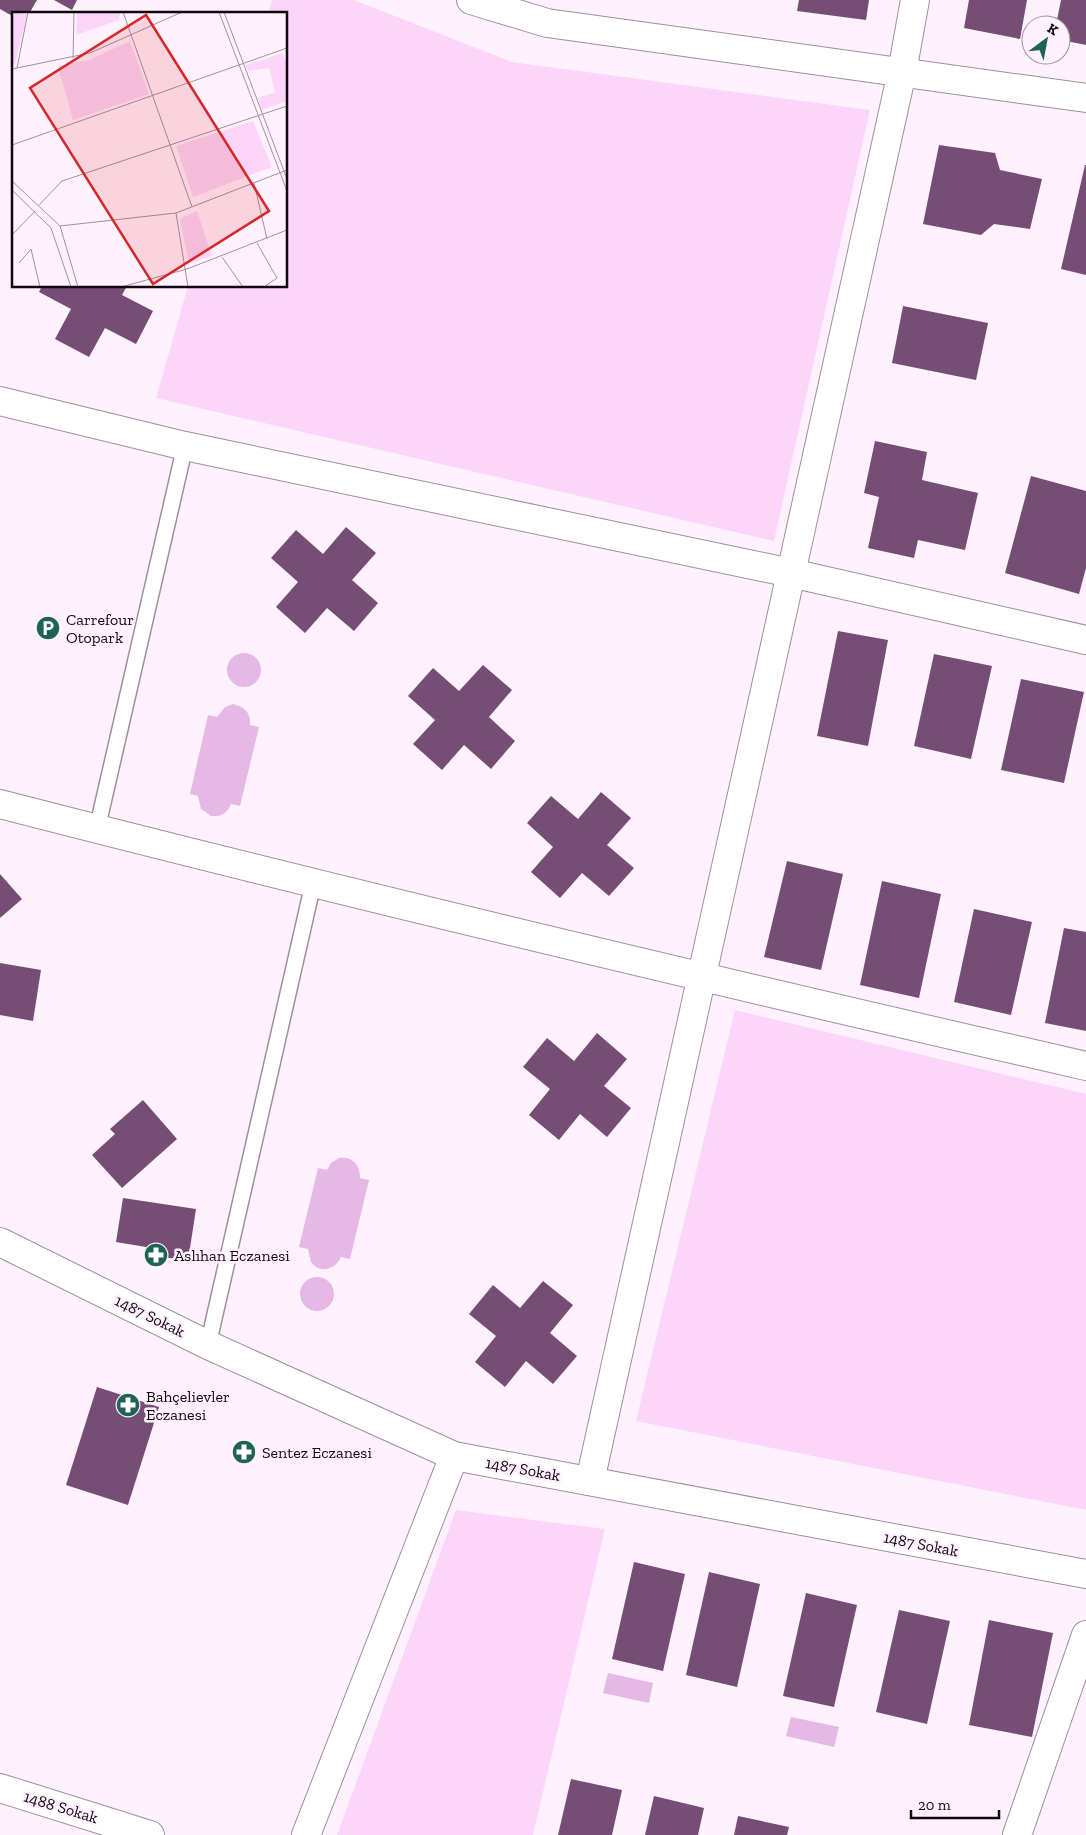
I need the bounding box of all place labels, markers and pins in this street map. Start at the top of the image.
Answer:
place label: Carrefour Otopark [66,610,134,647]
parking icon: Carrefour Otopark [35,615,61,641]
pharmacy icon: Aslıhan Eczanesi [143,1242,169,1268]
place label: Aslıhan Eczanesi [174,1246,290,1265]
place label: Bahçelievler Eczanesi [146,1387,230,1424]
pharmacy icon: Bahçelievler Eczanesi [115,1392,141,1418]
pharmacy icon: Sentez Eczanesi [231,1439,257,1465]
place label: Sentez Eczanesi [262,1443,372,1462]

